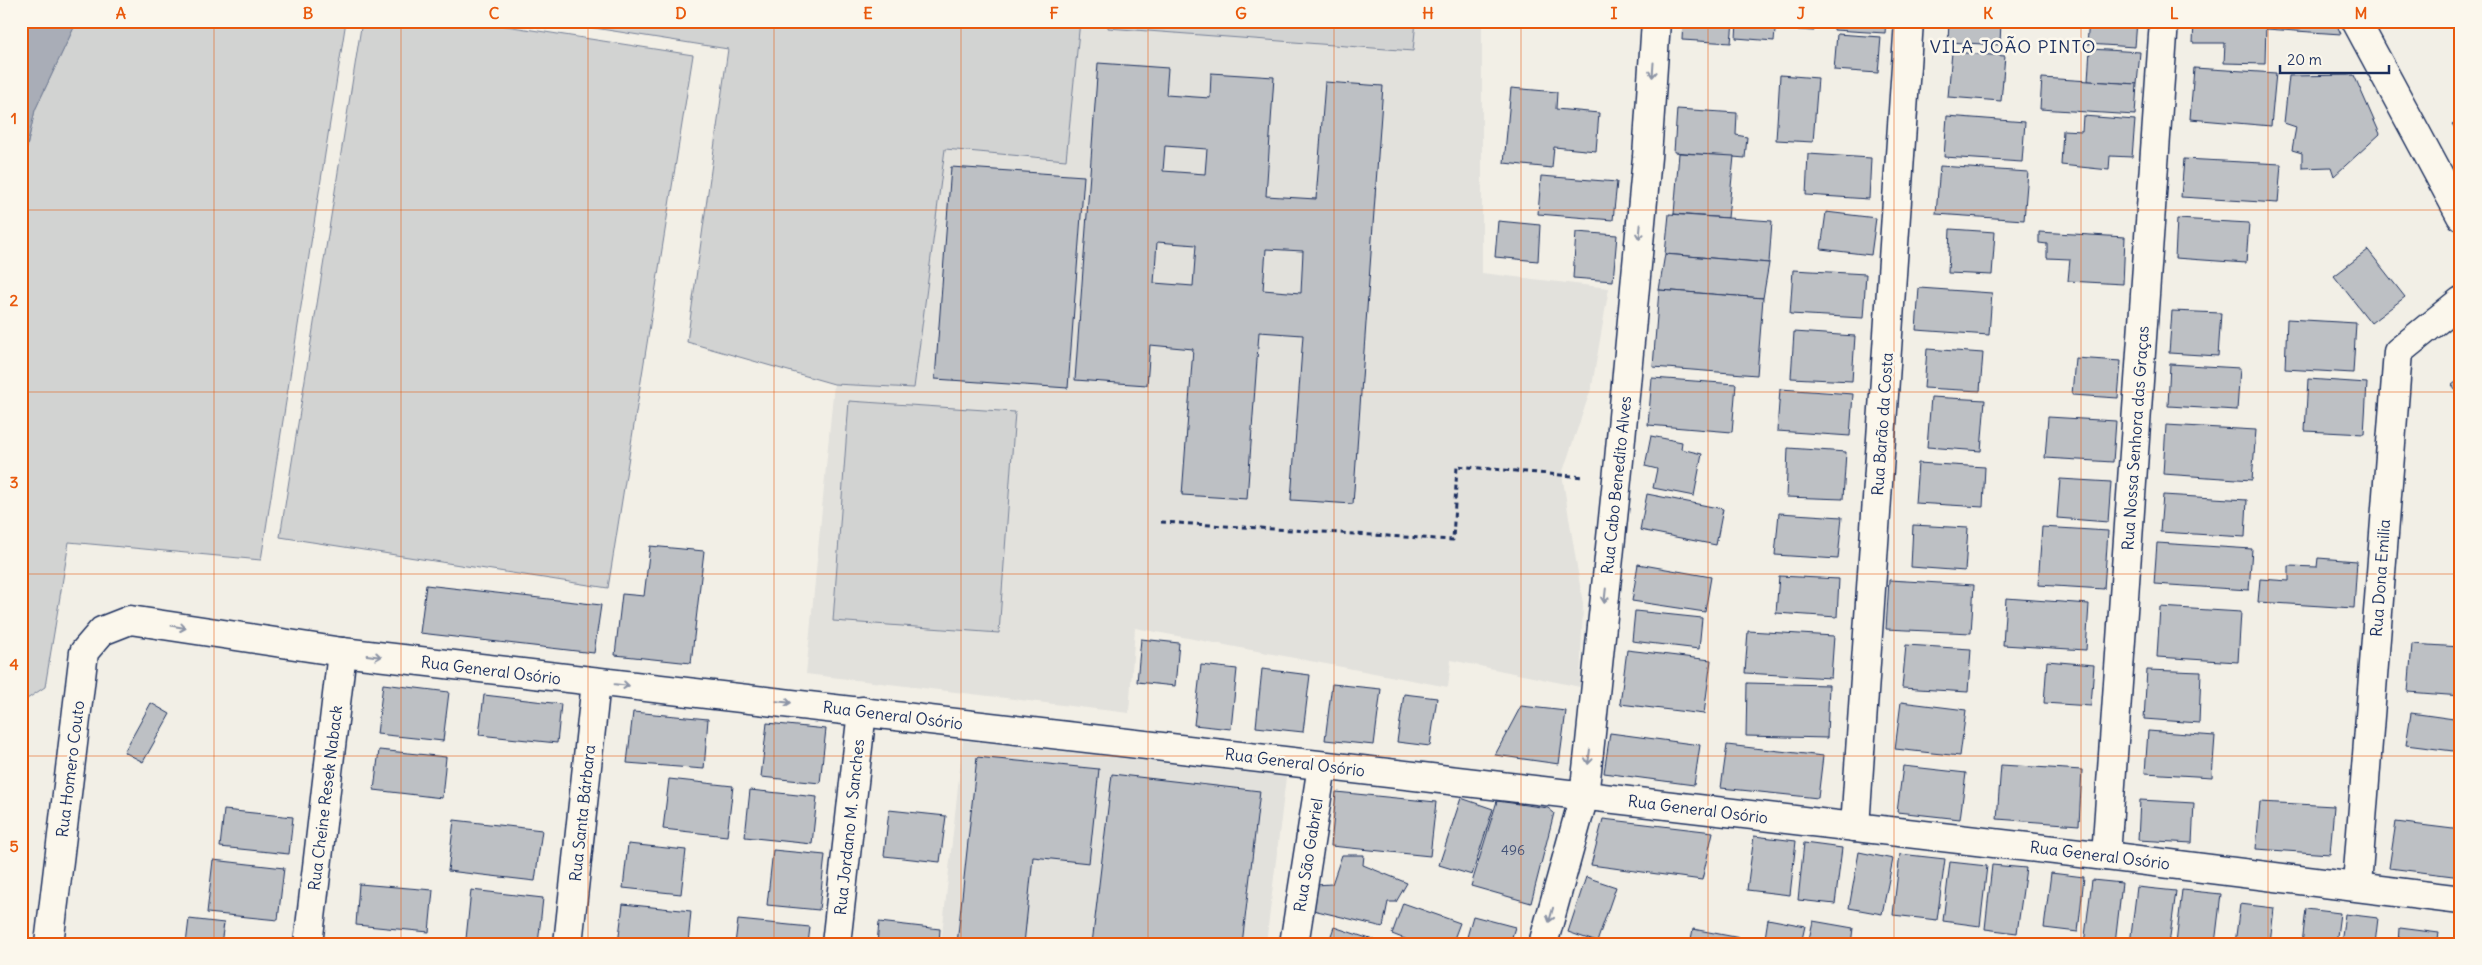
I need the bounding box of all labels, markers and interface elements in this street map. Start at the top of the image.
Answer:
text: A [116,3,126,23]
text: B [303,3,314,23]
text: C [489,3,500,23]
text: D [675,3,687,23]
text: E [863,3,873,23]
text: F [1049,3,1059,23]
text: G [1235,3,1247,23]
text: H [1422,3,1434,23]
text: I [1611,3,1618,23]
text: J [1797,3,1806,23]
text: K [1983,3,1993,23]
text: L [2170,3,2179,23]
text: M [2355,3,2368,23]
district label: VILA JOÃO PINTO [1930,35,2096,58]
scale bar [2280,42,2388,74]
text: 20 m [2287,50,2322,69]
one-way arrow [1648,62,1657,78]
text: 1 [11,108,17,128]
one-way arrow [1635,224,1645,240]
text: 2 [10,290,19,310]
street label: Rua Nossa Senhora das Graças [2117,325,2153,551]
street label: Rua Barão da Costa [1867,352,1897,496]
street label: Rua Cabo Benedito Alves [1597,395,1635,575]
text: 3 [9,472,19,492]
street label: Rua Dona Emilia [2366,518,2394,638]
one-way arrow [1601,587,1610,603]
one-way arrow [170,623,186,633]
one-way arrow [366,651,382,661]
street label: Rua General Osório [420,651,562,689]
text: 4 [9,654,19,674]
one-way arrow [614,680,630,690]
street label: Rua General Osório [822,696,964,734]
one-way arrow [776,697,792,707]
street label: Rua Homero Couto [52,699,88,839]
street label: Rua Cheine Resek Naback [304,704,346,892]
street label: Rua Jordano M. Sanches [830,738,868,916]
street label: Rua General Osório [1224,743,1366,781]
street label: Rua Santa Bárbara [565,744,599,882]
one-way arrow [1583,749,1593,765]
street label: Rua General Osório [1627,790,1769,828]
street label: Rua São Gabriel [1289,797,1327,913]
text: 5 [9,836,19,856]
street label: Rua General Osório [2029,836,2171,874]
house number: 496 [1501,841,1525,859]
one-way arrow [1545,907,1555,923]

